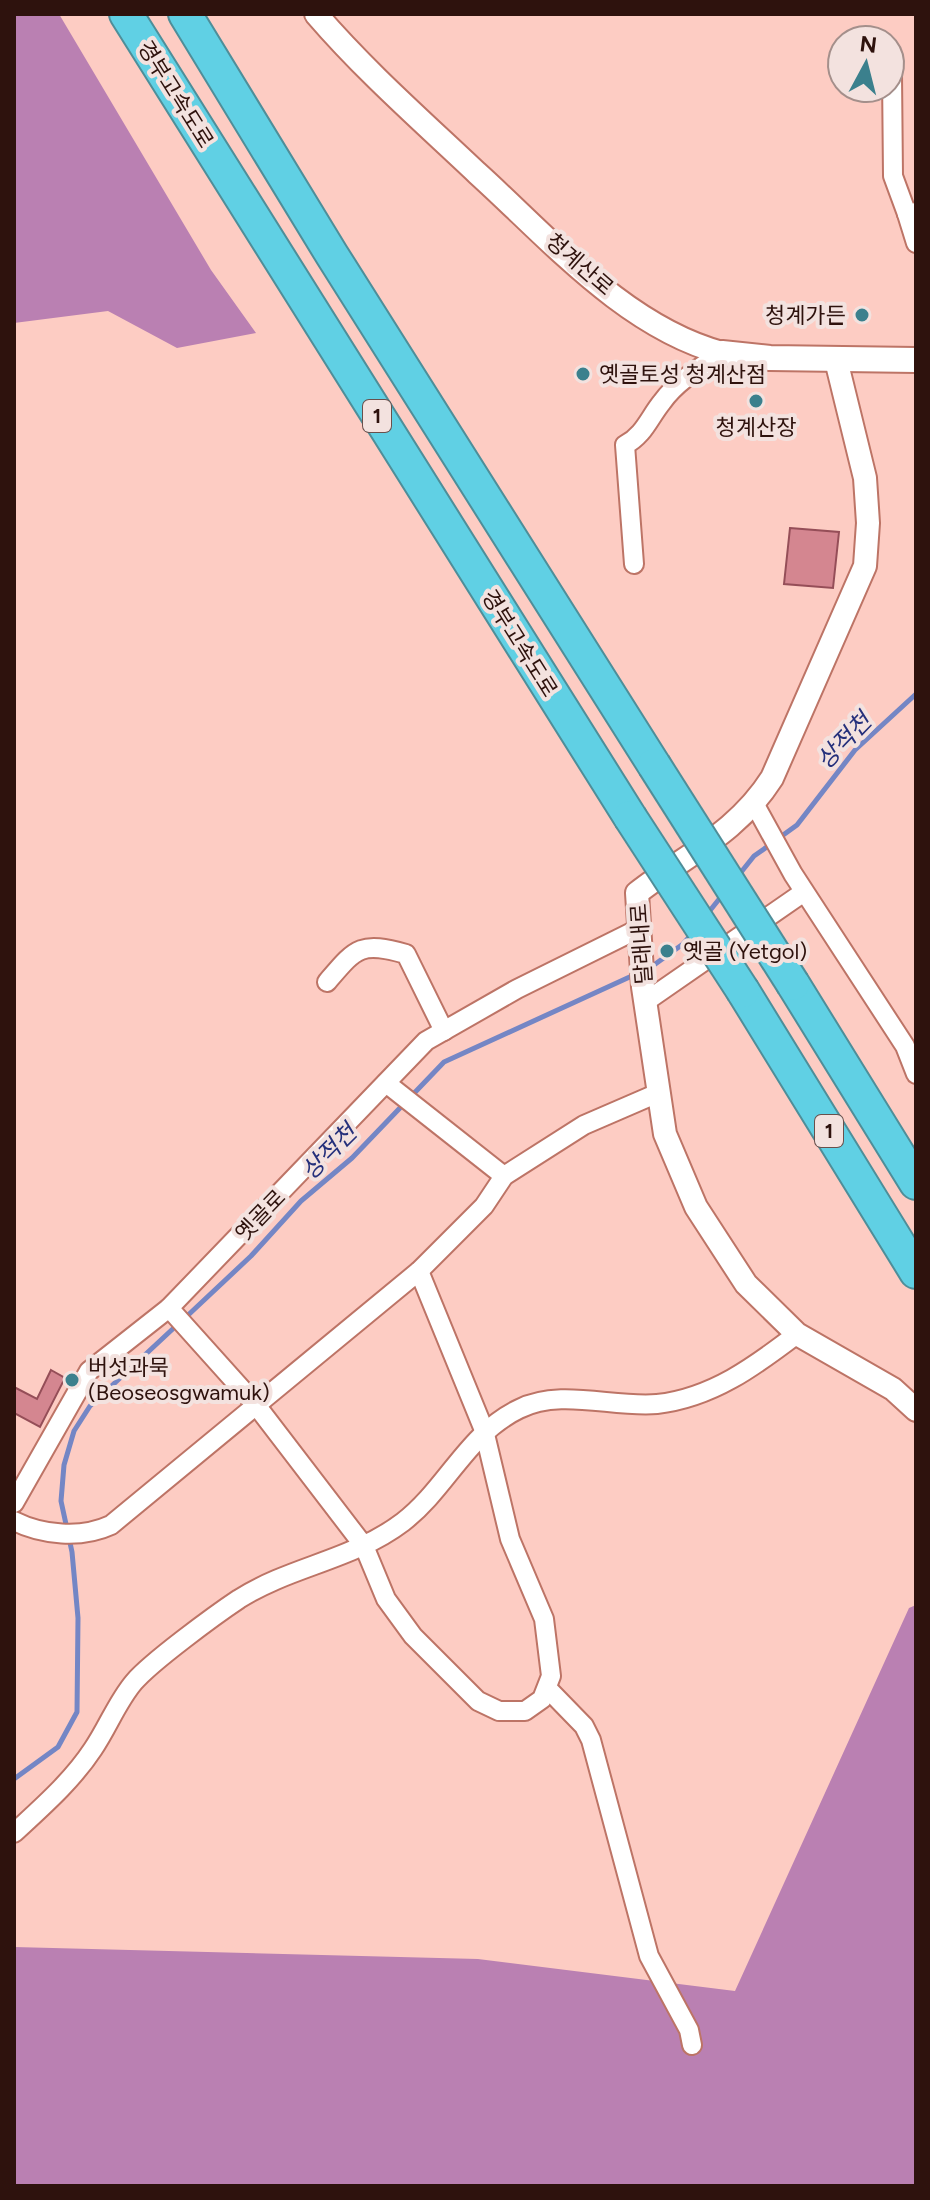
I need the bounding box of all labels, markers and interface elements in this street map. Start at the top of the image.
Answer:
north arrow [826,24,906,104]
text: N [858,30,878,59]
street label: 경부고속도로 [132,36,219,153]
street label: 청계산로 [540,228,619,301]
place label: 청계가든 [765,302,846,329]
marker: 청계가든 [853,306,871,324]
place label: 옛골토성 청계산점 [599,361,766,388]
marker: 옛골토성 청계산점 [574,365,592,383]
marker: 청계산장 [747,392,765,410]
road number: 1 [363,400,391,432]
place label: 청계산장 [716,414,796,441]
street label: 경부고속도로 [476,585,563,702]
water label: 상적천 [810,705,879,775]
street label: 달래내로 [625,903,658,985]
place label: 옛골 (Yetgol) [683,938,807,965]
marker: 옛골 (Yetgol) [658,942,676,960]
road number: 1 [815,1115,843,1147]
water label: 상적천 [295,1116,364,1185]
street label: 옛골로 [230,1184,291,1247]
place label: 버섯과묵 (Beoseosgwamuk) [88,1354,270,1406]
marker: 버섯과묵 (Beoseosgwamuk) [63,1371,81,1389]

